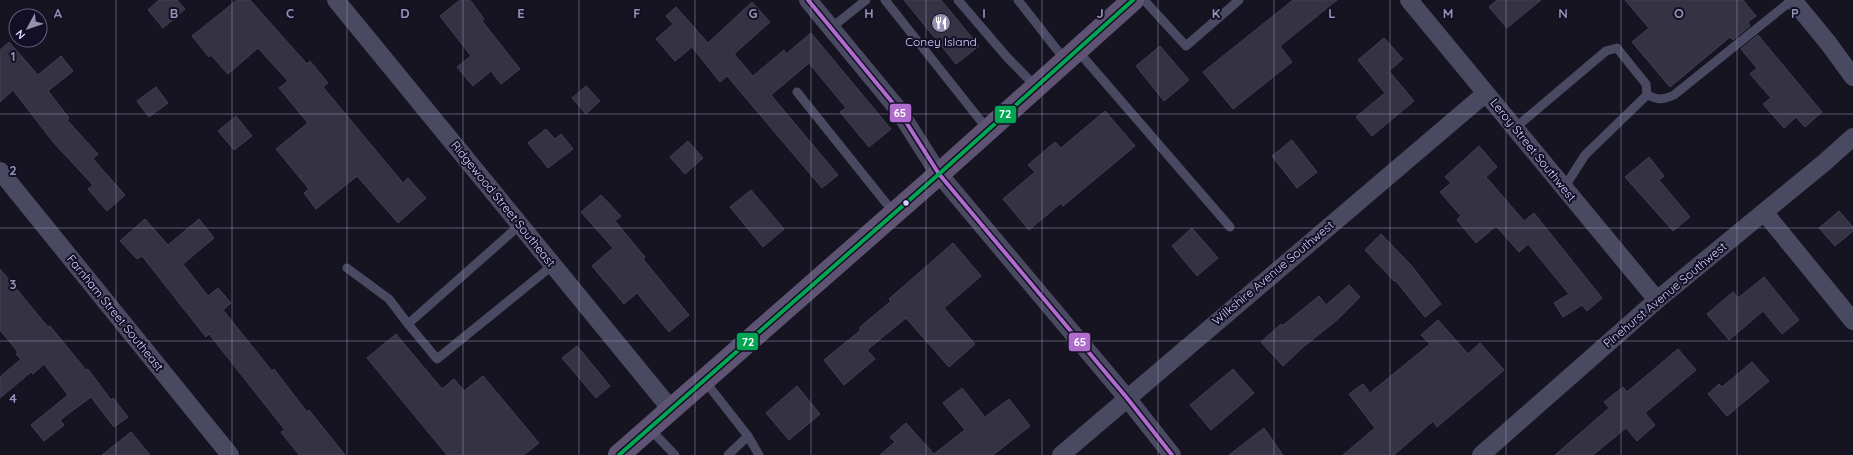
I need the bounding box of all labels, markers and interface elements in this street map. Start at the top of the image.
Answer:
text: A [54,5,63,21]
text: B [170,5,178,21]
text: C [286,5,294,21]
text: D [400,5,410,21]
text: E [517,5,525,21]
text: F [633,5,641,21]
text: G [748,5,758,21]
text: H [864,5,874,21]
text: I [982,5,986,21]
text: J [1096,5,1104,21]
text: K [1212,5,1221,21]
text: L [1328,5,1336,21]
text: M [1443,5,1453,21]
text: N [1558,5,1568,21]
text: O [1674,5,1684,21]
text: P [1791,5,1799,21]
north arrow [8,8,48,48]
restaurant icon: Coney Island [930,12,952,34]
text: N [12,27,28,42]
place label: Coney Island [905,34,977,49]
text: 1 [10,48,16,64]
street label: Leroy Street Southwest [1487,95,1580,204]
line badge: 65 [889,103,912,123]
line badge: 72 [994,105,1017,124]
text: 65 [894,106,906,120]
text: 72 [999,107,1011,121]
street label: Ridgewood Street Southeast [448,138,559,270]
text: 2 [9,162,17,178]
unlabelled marker [901,198,911,208]
street label: Wilkshire Avenue Southwest [1209,217,1337,328]
street label: Pinehurst Avenue Southwest [1600,239,1729,351]
street label: Farnham Street Southeast [64,252,167,374]
text: 3 [10,276,17,292]
line badge: 72 [736,332,759,351]
line badge: 65 [1068,332,1091,352]
text: 72 [742,335,754,349]
text: 65 [1074,335,1086,349]
text: 4 [9,390,17,406]

